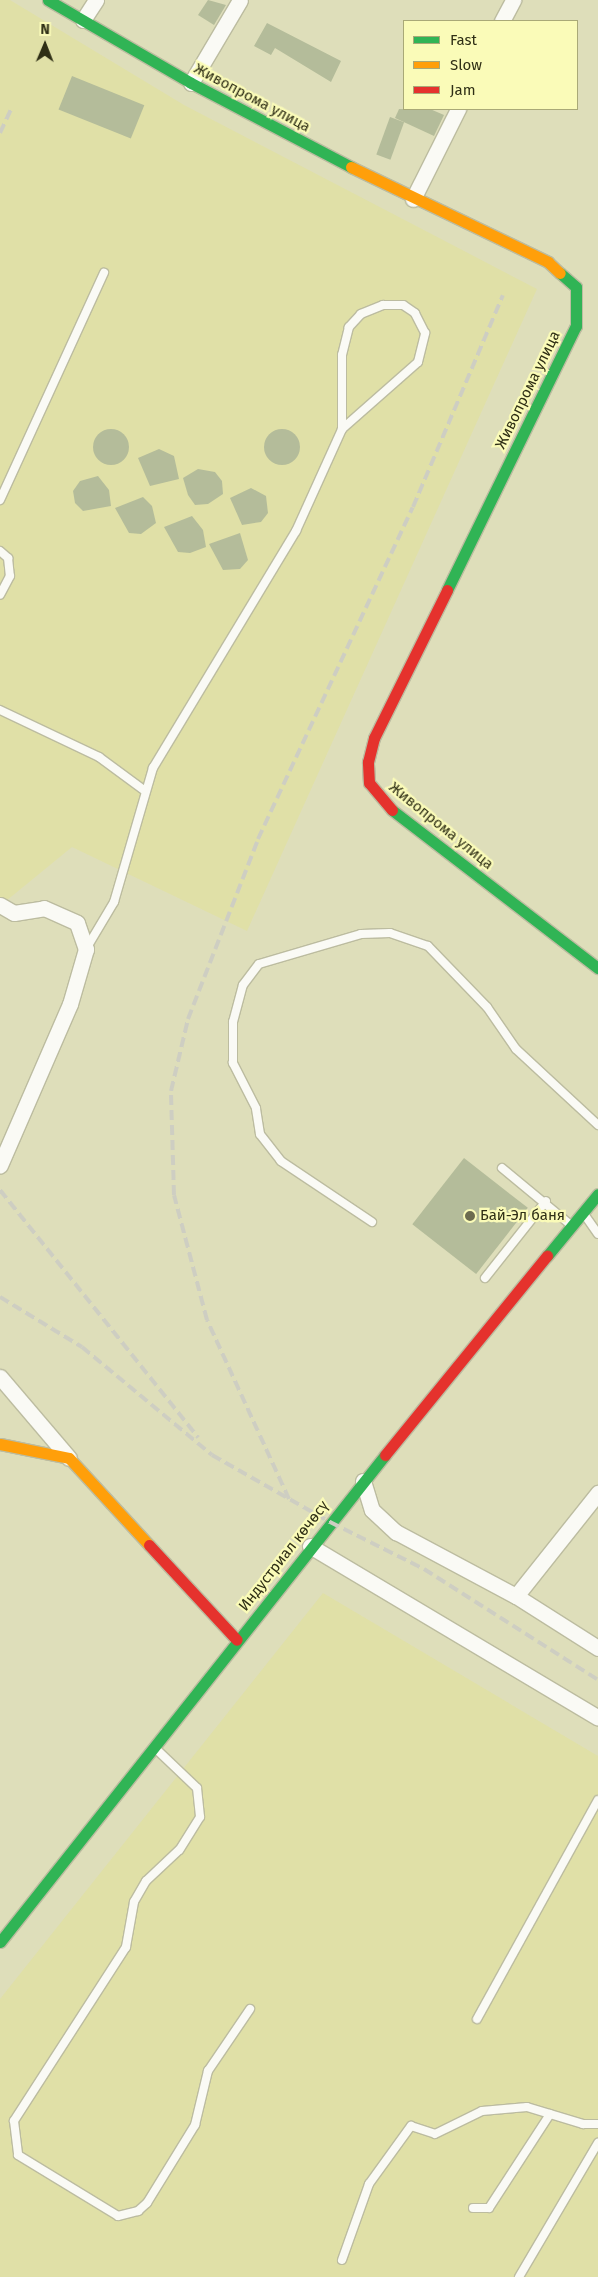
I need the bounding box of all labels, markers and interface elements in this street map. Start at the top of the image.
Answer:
north arrow [20,20,70,70]
legend [403,20,578,110]
text: N [40,21,50,38]
text: Fast [450,31,477,49]
text: Slow [450,56,482,74]
street label: Живопрома улица [191,60,313,136]
text: Jam [450,81,476,99]
street label: Живопрома улица [492,328,564,452]
street label: Живопрома улица [385,778,497,874]
place label: Бай-Эл баня [480,1207,565,1225]
marker: Бай-Эл баня [464,1210,476,1222]
street label: Индустриал көчөсү [235,1497,333,1615]

